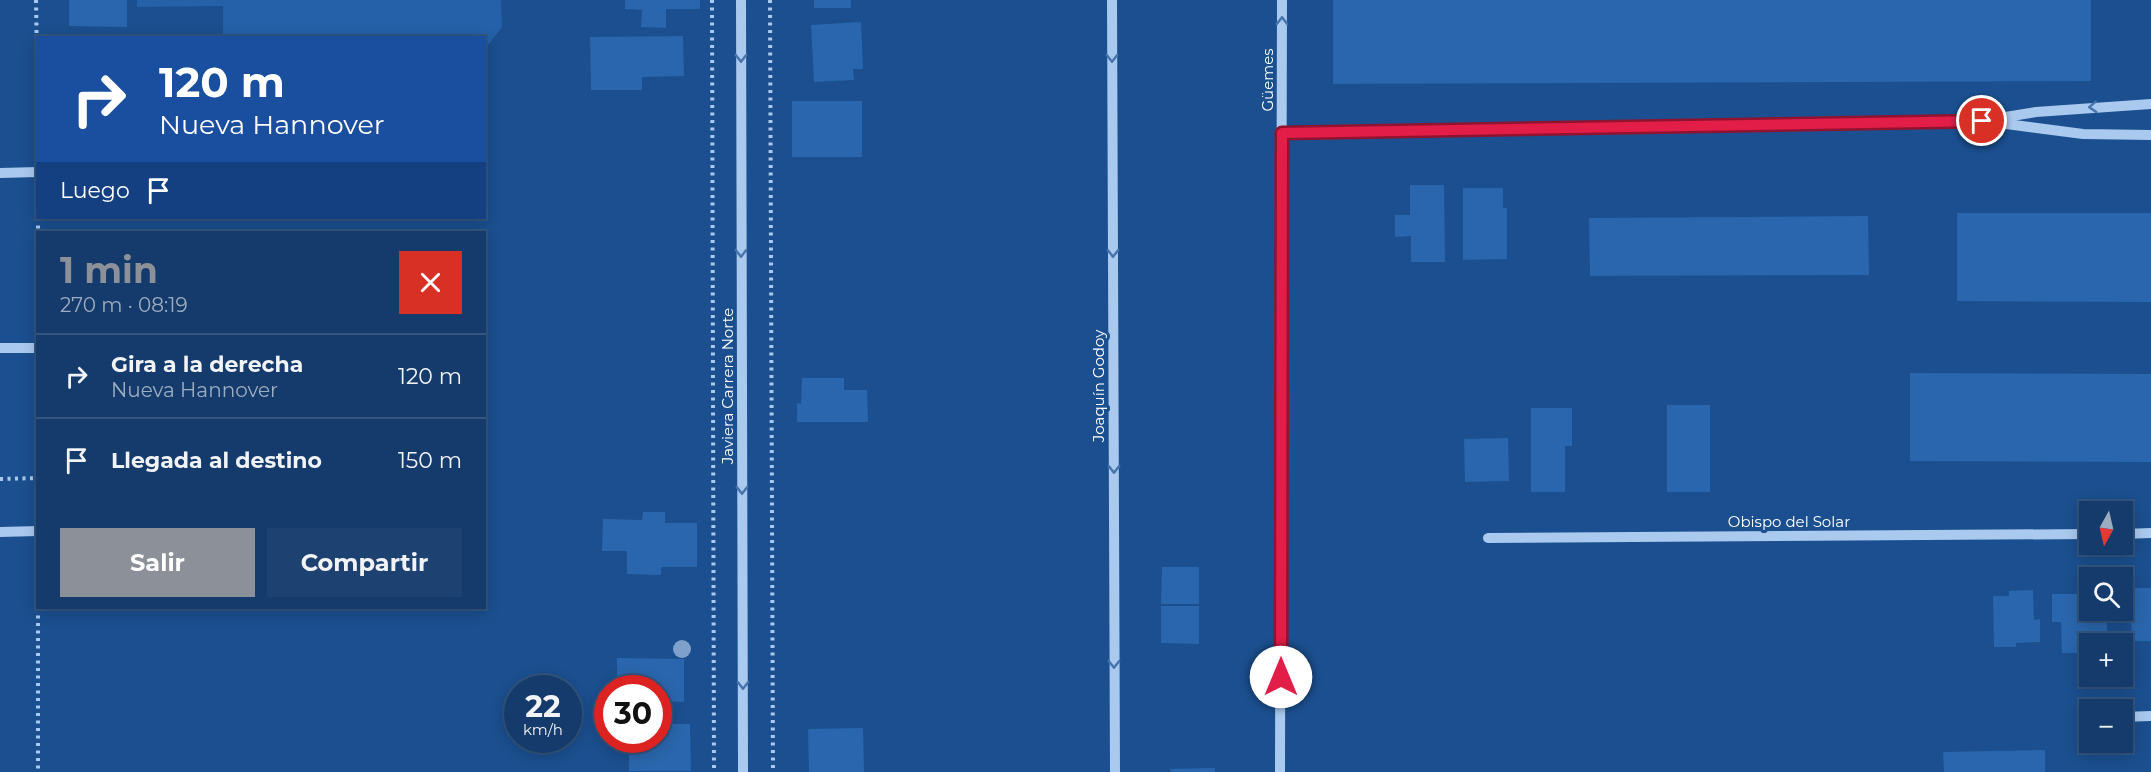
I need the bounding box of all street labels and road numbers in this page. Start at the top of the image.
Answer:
street label: Güemes [1258,48,1277,112]
street label: Javiera Carrera Norte [718,308,737,465]
street label: Joaquín Godoy [1089,329,1108,443]
street label: Obispo del Solar [1728,512,1850,531]

